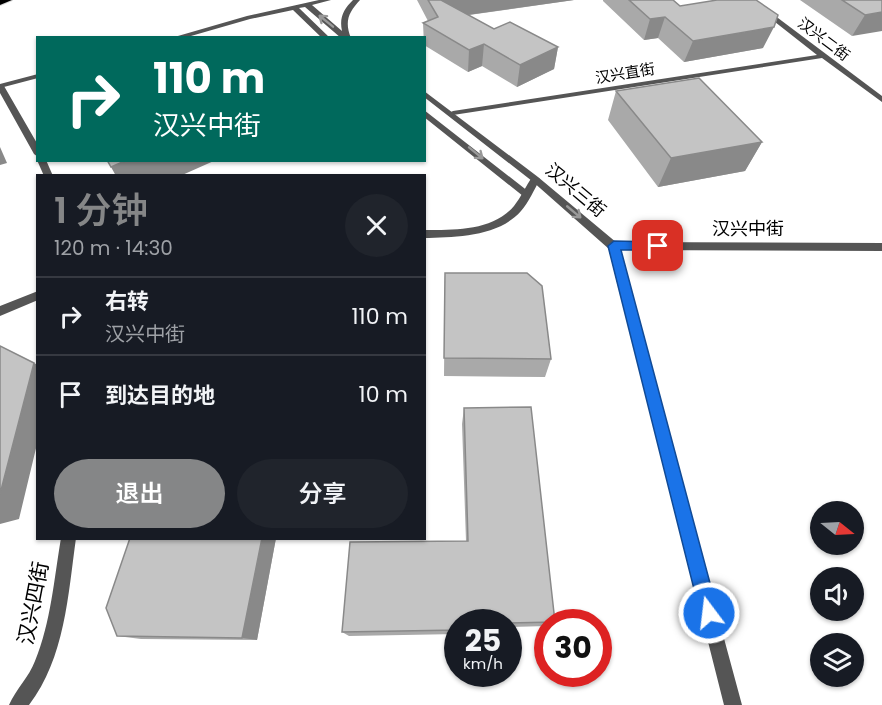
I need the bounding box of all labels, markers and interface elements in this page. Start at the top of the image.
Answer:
street label: 汉兴二街 [794,13,854,65]
one-way arrow [318,15,334,28]
text: 110 m [153,49,265,108]
street label: 汉兴直街 [594,58,656,88]
icon: right [54,60,132,138]
text: 汉兴中街 [153,107,261,144]
one-way arrow [468,147,484,160]
street label: 汉兴三街 [540,157,612,223]
text: 1 分钟 [54,185,148,236]
button: close [345,194,408,257]
one-way arrow [566,205,581,219]
street label: 汉兴中街 [712,216,784,241]
pin [632,220,683,271]
icon: arrive [641,229,674,262]
text: 120 m · 14:30 [54,234,173,262]
text: 右转 [105,286,149,317]
icon: right [54,300,87,333]
text: 110 m [352,301,408,332]
text: 汉兴中街 [105,320,185,348]
icon: arrive [54,378,87,411]
text: 10 m [359,379,408,410]
text: 到达目的地 [105,380,215,411]
button: 退出 [54,459,225,528]
button: 分享 [237,459,408,528]
north arrow [810,501,864,555]
map controls [810,501,864,687]
street label: 汉兴四街 [11,559,55,647]
button: sound [810,567,864,621]
position arrow [677,581,741,645]
speed limit sign: 30 [534,609,612,687]
text: 25 [465,619,501,662]
button: layers [810,633,864,687]
text: km/h [463,653,503,674]

